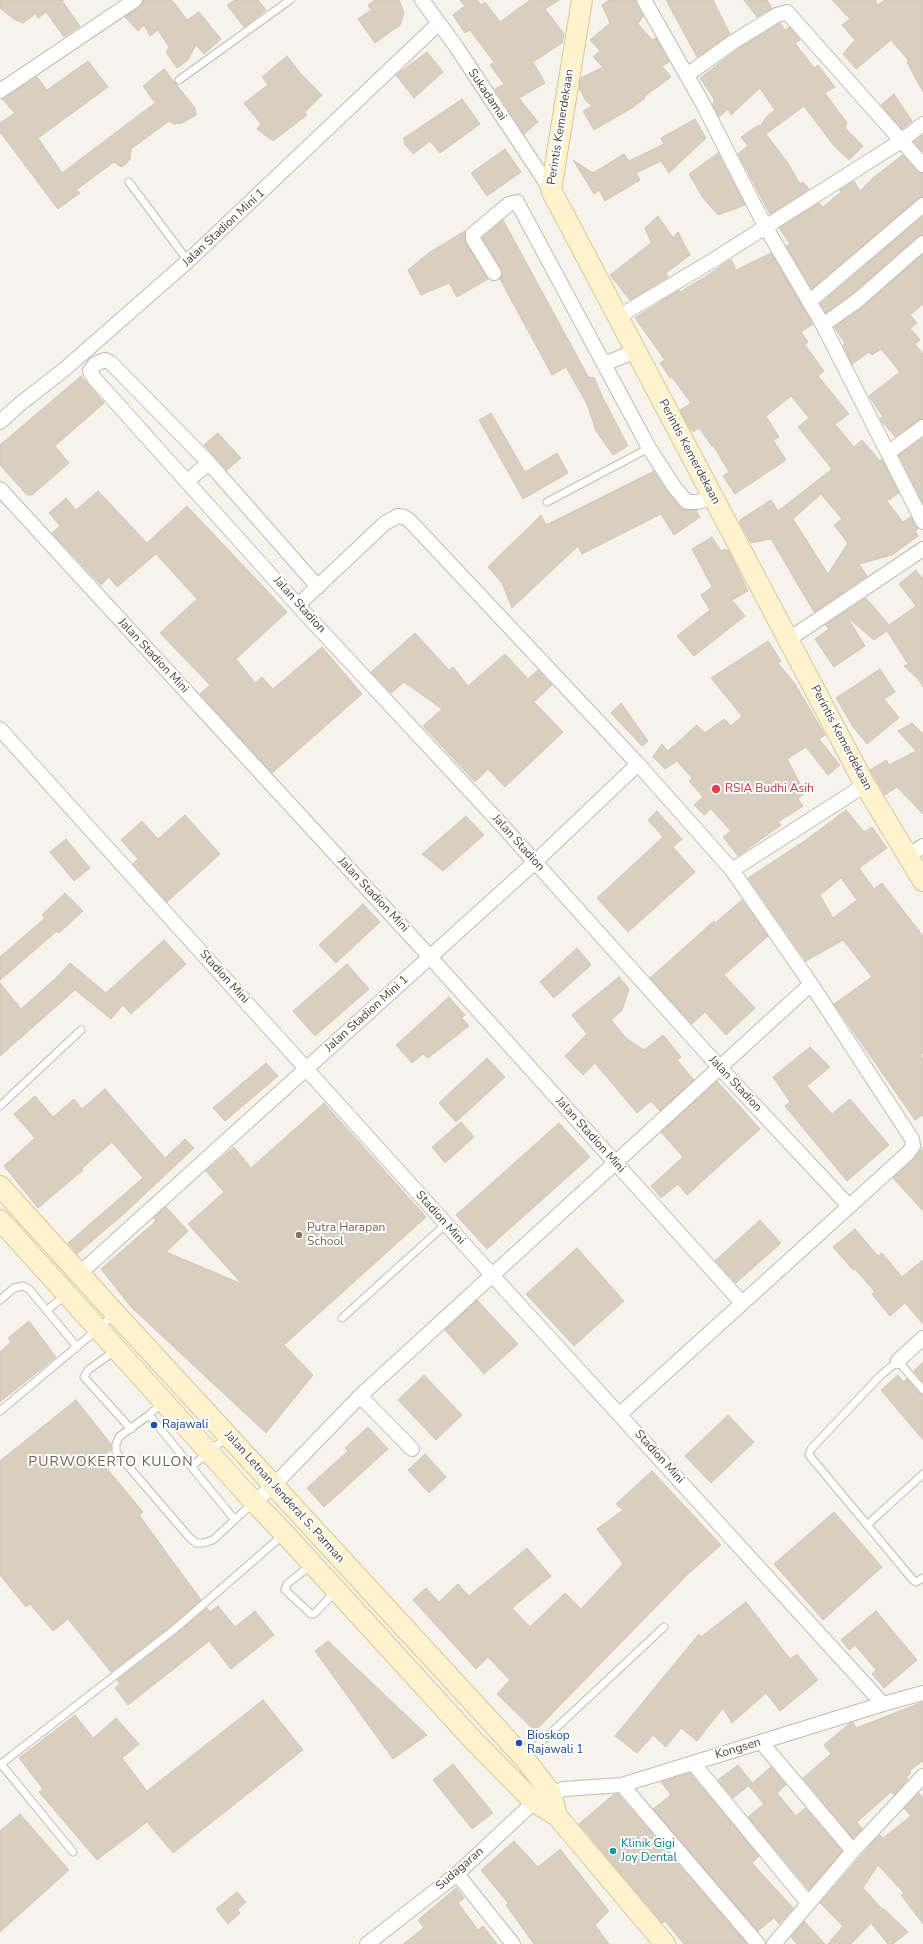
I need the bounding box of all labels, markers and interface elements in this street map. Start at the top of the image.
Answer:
street label: Sukadamai [464,66,510,124]
street label: Perintis Kemerdekaan [545,68,577,186]
street label: Jalan Stadion Mini 1 [180,186,268,270]
street label: Perintis Kemerdekaan [655,397,723,507]
street label: Jalan Stadion [270,574,328,636]
street label: Jalan Stadion Mini [115,616,191,696]
street label: Perintis Kemerdekaan [807,683,875,793]
place label: RSIA Budhi Asih [725,782,814,796]
marker: RSIA Budhi Asih [710,783,722,795]
street label: Jalan Stadion [489,812,547,874]
street label: Jalan Stadion Mini [335,855,411,935]
street label: Stadion Mini [196,947,252,1007]
street label: Jalan Stadion Mini 1 [322,973,412,1055]
street label: Jalan Stadion [705,1053,765,1115]
street label: Jalan Stadion Mini [552,1094,628,1176]
street label: Stadion Mini [412,1188,468,1248]
place label: Putra Harapan School [307,1221,385,1249]
marker: Putra Harapan School [294,1230,304,1240]
place label: Rajawali [162,1418,208,1432]
marker: Rajawali [149,1420,159,1430]
street label: Stadion Mini [631,1427,687,1487]
street label: Jalan Letnan Jenderal S. Parman [221,1428,347,1566]
district label: PURWOKERTO KULON [28,1455,194,1471]
place label: Bioskop Rajawali 1 [527,1729,583,1757]
street label: Kongsen [713,1735,763,1763]
marker: Bioskop Rajawali 1 [514,1738,524,1748]
place label: Klinik Gigi Joy Dental [621,1837,677,1865]
street label: Sudagaran [433,1844,487,1894]
marker: Klinik Gigi Joy Dental [608,1846,618,1856]

